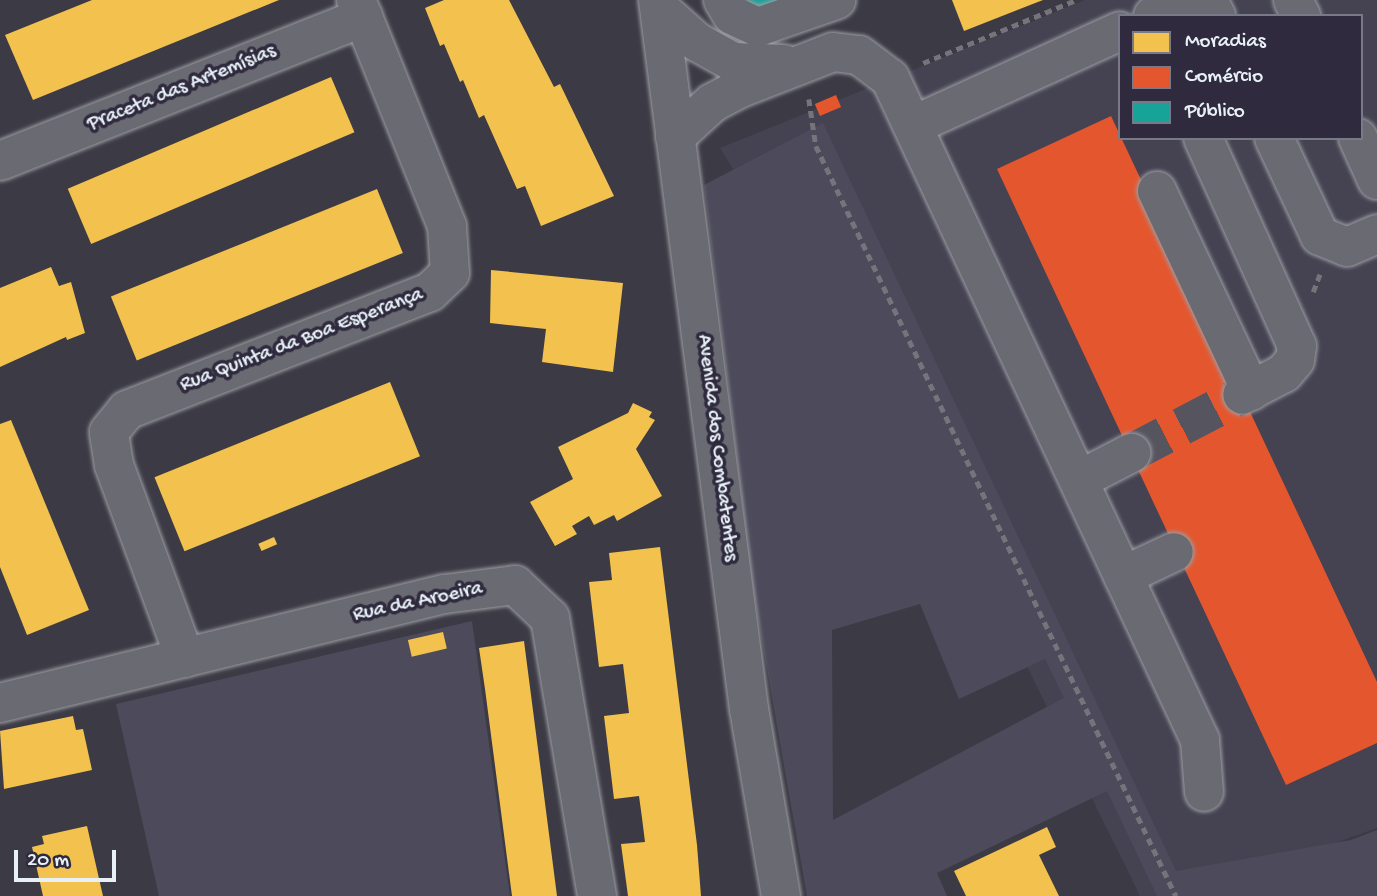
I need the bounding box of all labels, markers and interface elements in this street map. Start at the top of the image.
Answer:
legend [1118,14,1363,140]
text: Moradias [1185,30,1266,55]
street label: Praceta das Artemísias [84,40,280,138]
text: Comércio [1185,65,1263,90]
text: Público [1185,100,1245,125]
street label: Rua Quinta da Boa Esperança [177,283,427,399]
street label: Avenida dos Combatentes [690,333,742,563]
street label: Rua da Aroeira [351,577,485,629]
scale bar [18,836,119,880]
text: 20 m [27,849,69,874]

